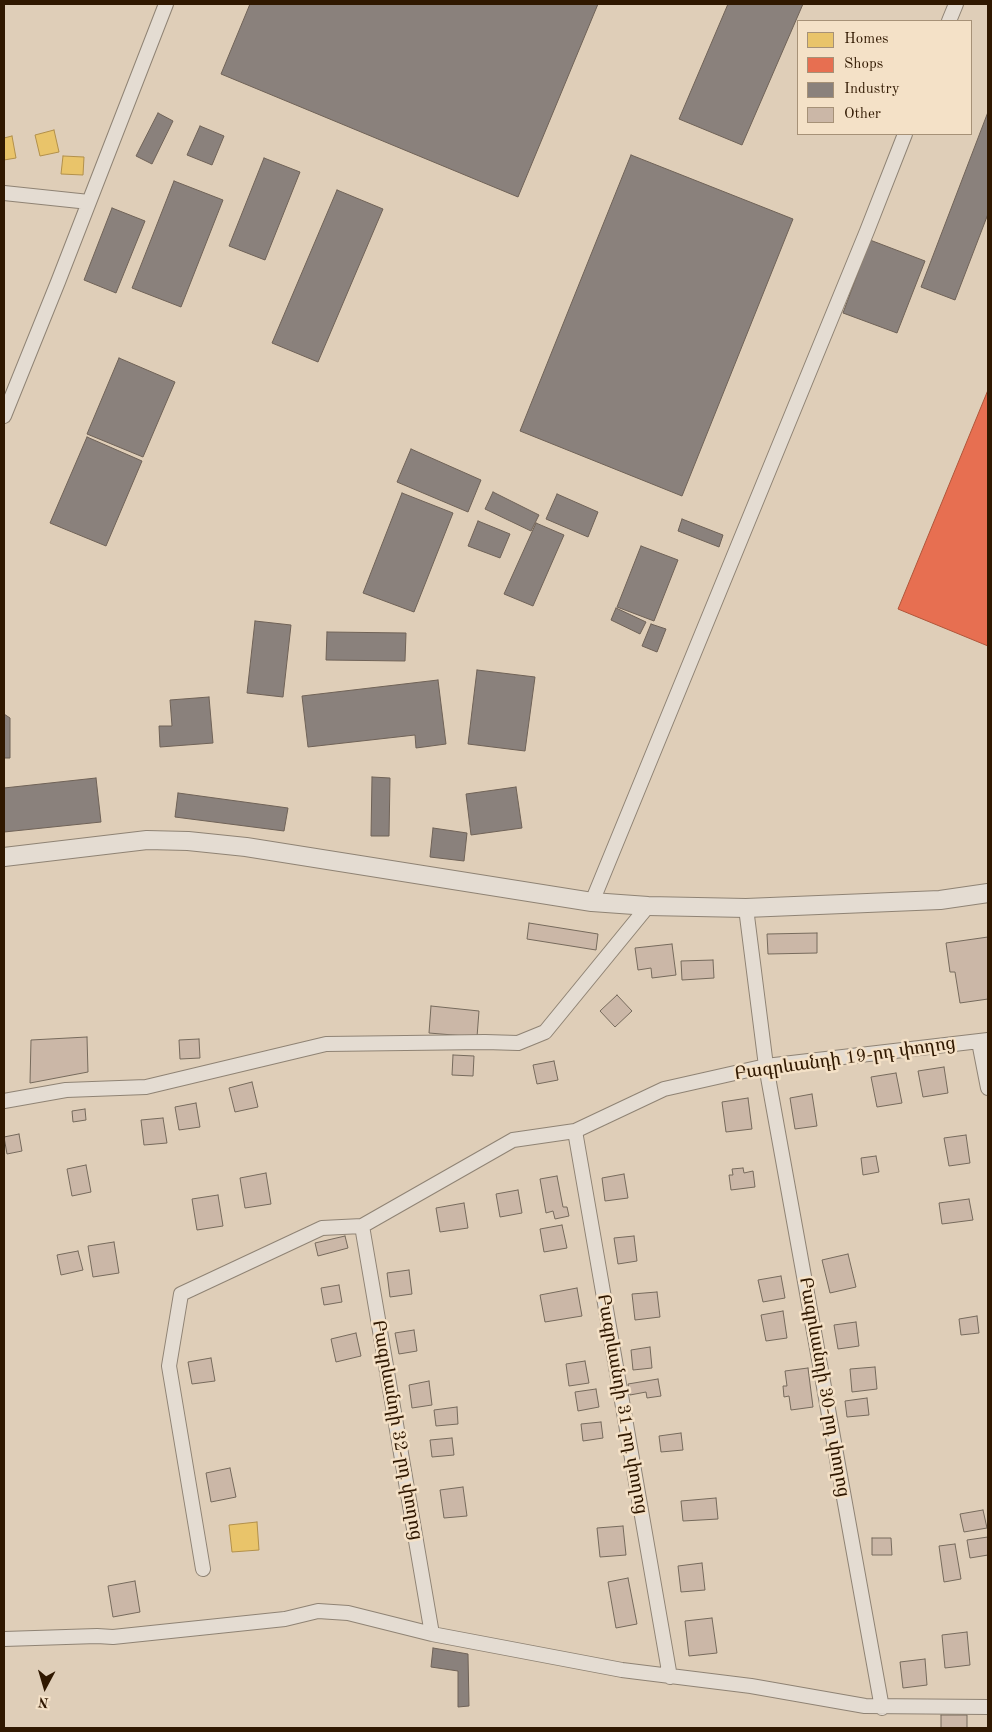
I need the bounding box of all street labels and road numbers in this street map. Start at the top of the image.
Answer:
street label: Բագրևանդի 19-րդ փողոց [733,1033,957,1085]
street label: Բագրևանդի 30-րդ փողոց [794,1275,854,1499]
street label: Բագրևանդի 31-րդ փողոց [592,1292,652,1516]
street label: Բագրևանդի 32-րդ փողոց [367,1318,427,1542]

